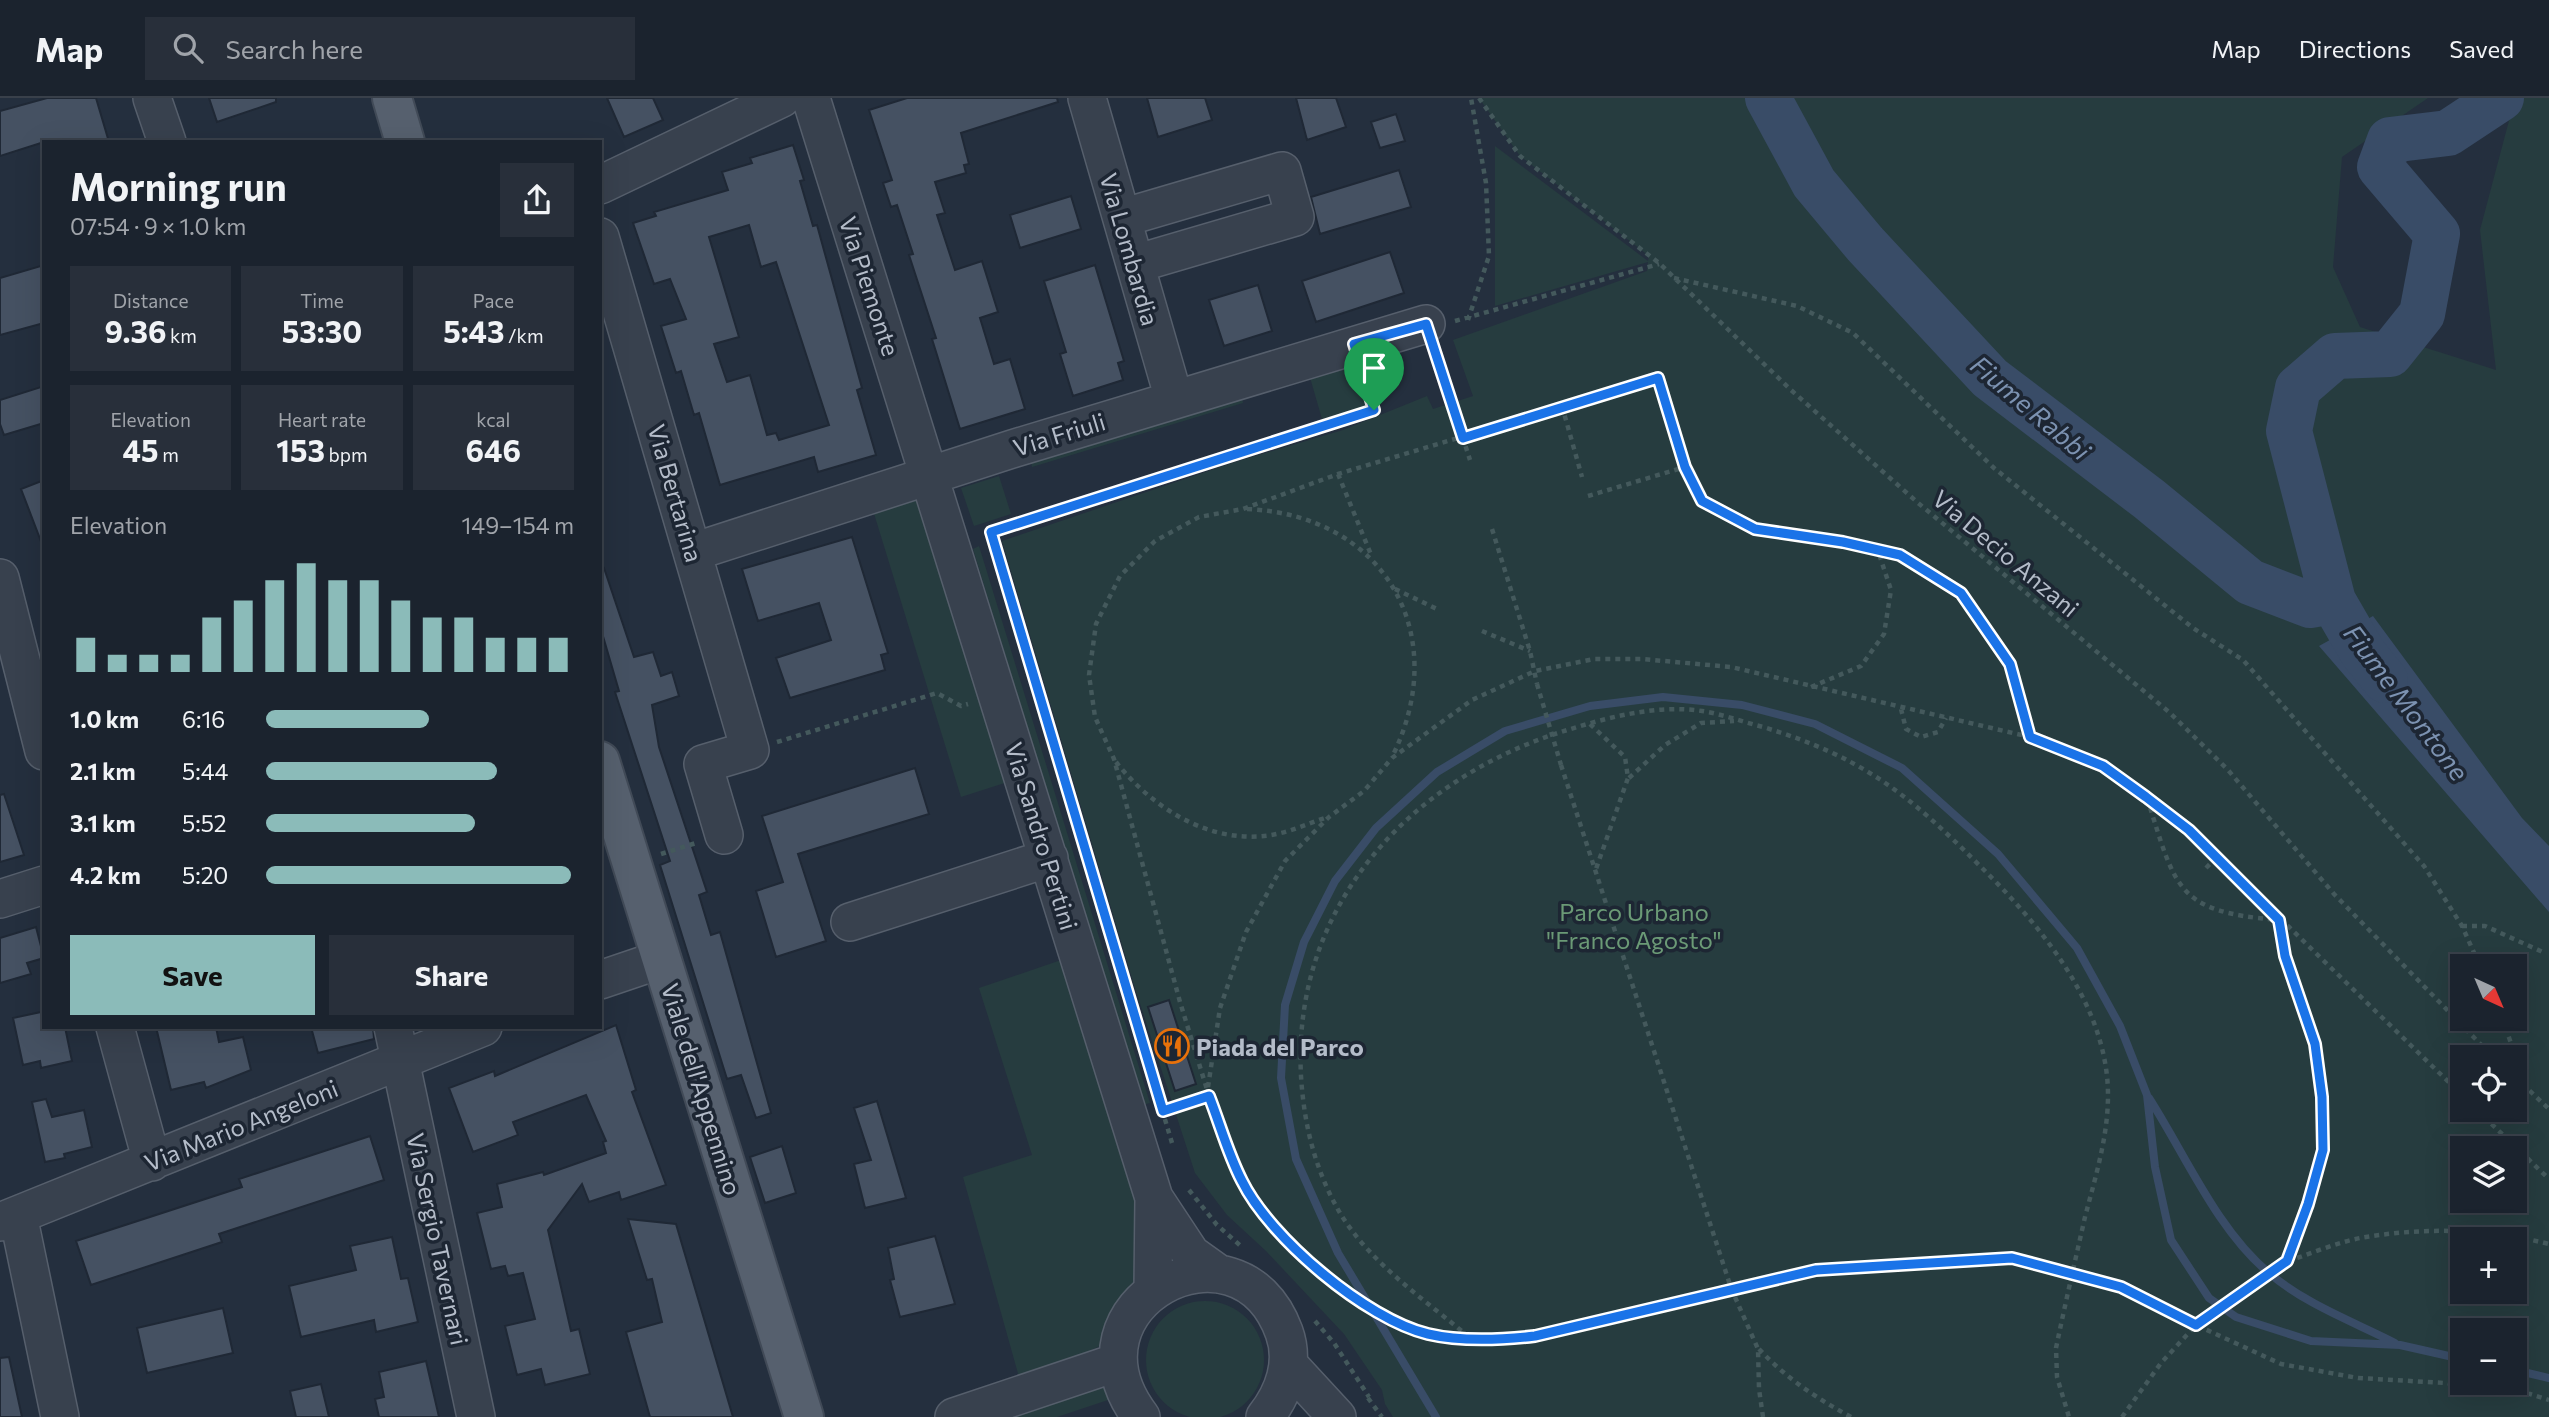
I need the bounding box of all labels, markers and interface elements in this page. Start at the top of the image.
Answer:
search box [145,17,635,80]
text: Map [35,28,103,69]
icon: search [169,29,207,67]
text: Search here [225,33,363,64]
text: Map [2211,34,2261,63]
text: Directions [2299,34,2411,63]
text: Saved [2449,34,2514,63]
text: Morning run [70,162,287,209]
button: share [500,163,574,237]
street label: Via Lombardia [1094,169,1166,329]
text: 07:54 · 9 × 1.0 km [70,212,246,240]
street label: Via Piemonte [834,213,906,359]
text: Distance [113,289,188,312]
text: Time [300,289,344,312]
text: Pace [473,289,514,312]
text: 9.36 [104,312,166,349]
text: 53:30 [282,312,362,349]
text: 5:43 [443,312,504,349]
text: km [166,324,197,347]
text: /km [504,324,543,347]
pin [1344,338,1404,410]
water label: Fiume Rabbi [1965,348,2098,467]
icon: arrive [1355,349,1393,387]
street label: Via Friuli [1010,406,1108,462]
text: Elevation [111,408,191,431]
text: Heart rate [278,408,366,431]
text: kcal [476,408,510,431]
street label: Via Bertarina [642,421,710,565]
text: 45 [123,431,159,468]
text: 153 [276,431,325,468]
text: 646 [466,431,521,468]
text: m [159,443,179,466]
text: bpm [325,443,368,466]
street label: Via Decio Anzani [1927,483,2085,623]
text: Elevation [70,511,167,539]
text: 149–154 m [462,511,574,539]
water label: Fiume Montone [2338,618,2476,786]
text: 1.0 km [70,705,139,733]
text: 6:16 [182,705,225,733]
street label: Via Sandro Pertini [1000,739,1084,933]
text: 2.1 km [70,757,136,785]
text: 5:44 [182,757,228,785]
text: 3.1 km [70,809,136,837]
text: 5:52 [182,809,227,837]
text: 4.2 km [70,861,141,889]
text: 5:20 [182,861,228,889]
park label: Parco Urbano "Franco Agosto" [1546,897,1722,954]
button: Save [70,935,315,1015]
button: Share [329,935,574,1015]
north arrow [2450,954,2527,1031]
map controls [2450,954,2527,1395]
street label: Viale dell'Appennino [656,979,748,1199]
restaurant icon: Piada del Parco [1153,1027,1191,1065]
place label: Piada del Parco [1196,1032,1364,1061]
button: locate [2450,1045,2527,1122]
street label: Via Mario Angeloni [140,1073,342,1177]
street label: Via Sergio Tavernari [401,1130,475,1348]
button: layers [2450,1136,2527,1213]
button: + [2450,1227,2527,1304]
button: − [2450,1318,2527,1395]

